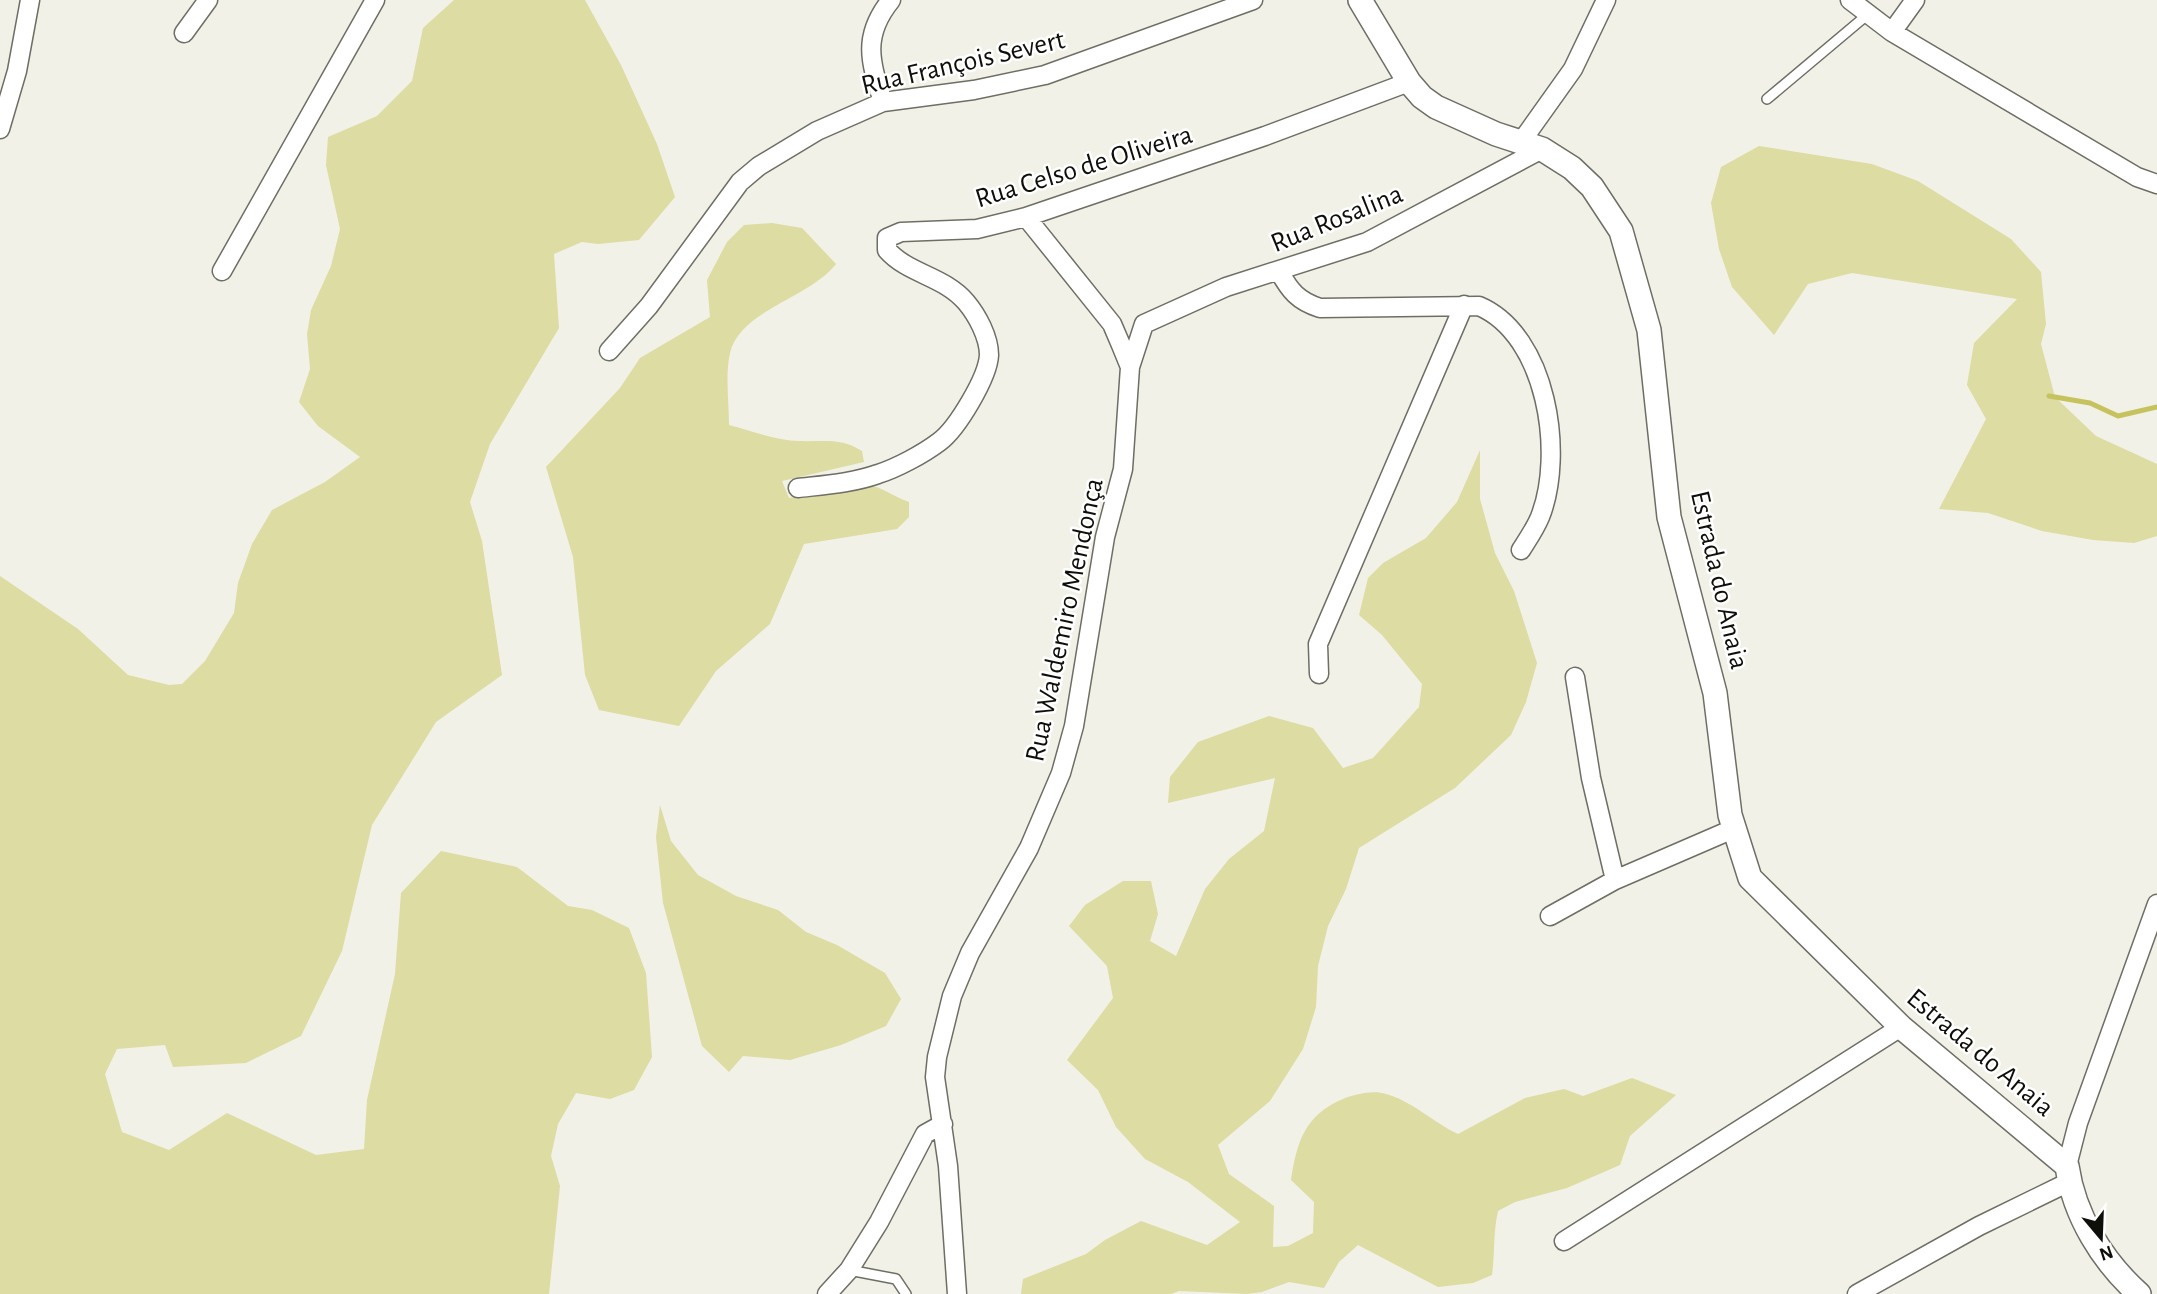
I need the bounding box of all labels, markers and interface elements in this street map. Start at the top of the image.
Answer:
street label: Rua François Severt [859,26,1068,100]
street label: Rua Celso de Oliveira [972,121,1196,213]
street label: Rua Rosalina [1267,180,1407,258]
street label: Rua Waldemiro Mendonça [1021,476,1109,764]
street label: Estrada do Anaia [1685,488,1753,672]
street label: Estrada do Anaia [1901,984,2059,1122]
north arrow [2066,1203,2136,1273]
text: N [2097,1242,2115,1264]

